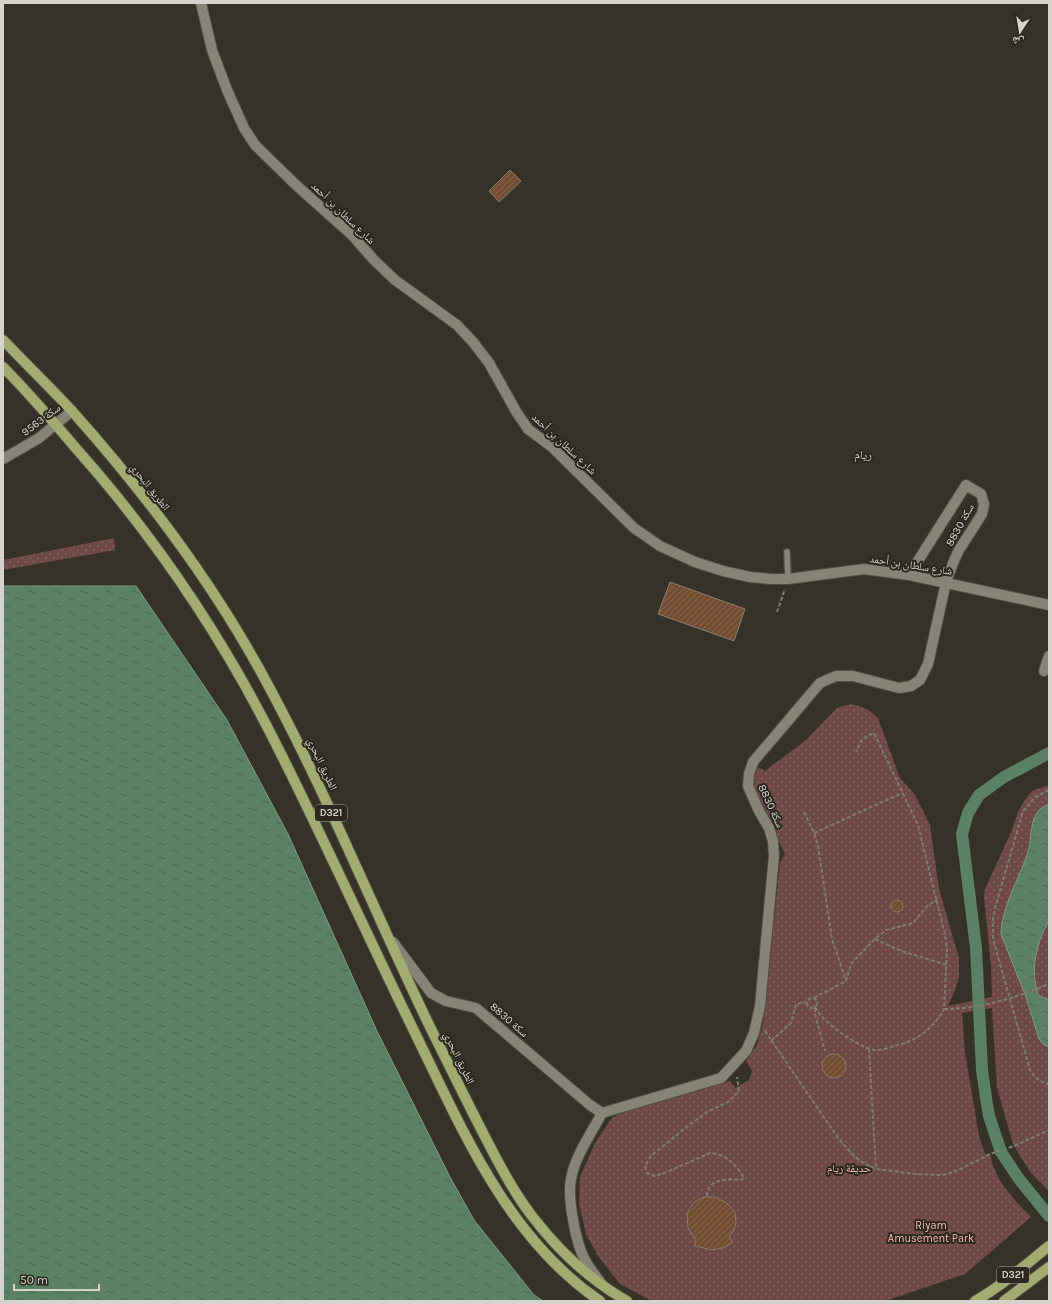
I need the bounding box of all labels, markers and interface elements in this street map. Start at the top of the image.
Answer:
north arrow [1000,12,1040,52]
text: ش [1011,33,1025,49]
street label: شارع سلطان بن أحمد [308,179,378,247]
street label: سكة 9563 [19,401,63,439]
street label: شارع سلطان بن أحمد [529,410,600,477]
district label: ريام [854,448,872,463]
street label: الطريق البحري [126,461,173,514]
street label: سكة 8830 [943,502,977,548]
street label: شارع سلطان بن أحمد [869,551,953,578]
street label: الطريق البحري [303,736,340,793]
street label: سكة 8830 [755,782,787,830]
road number: D321 [315,805,347,821]
street label: سكة 8830 [487,1000,531,1040]
street label: الطريق البحري [439,1030,477,1087]
park label: حديقة ريام [827,1162,871,1175]
park label: Riyam Amusement Park [888,1219,974,1245]
scale bar [14,1266,99,1292]
road number: D321 [997,1267,1029,1283]
text: 50 m [20,1273,48,1287]

